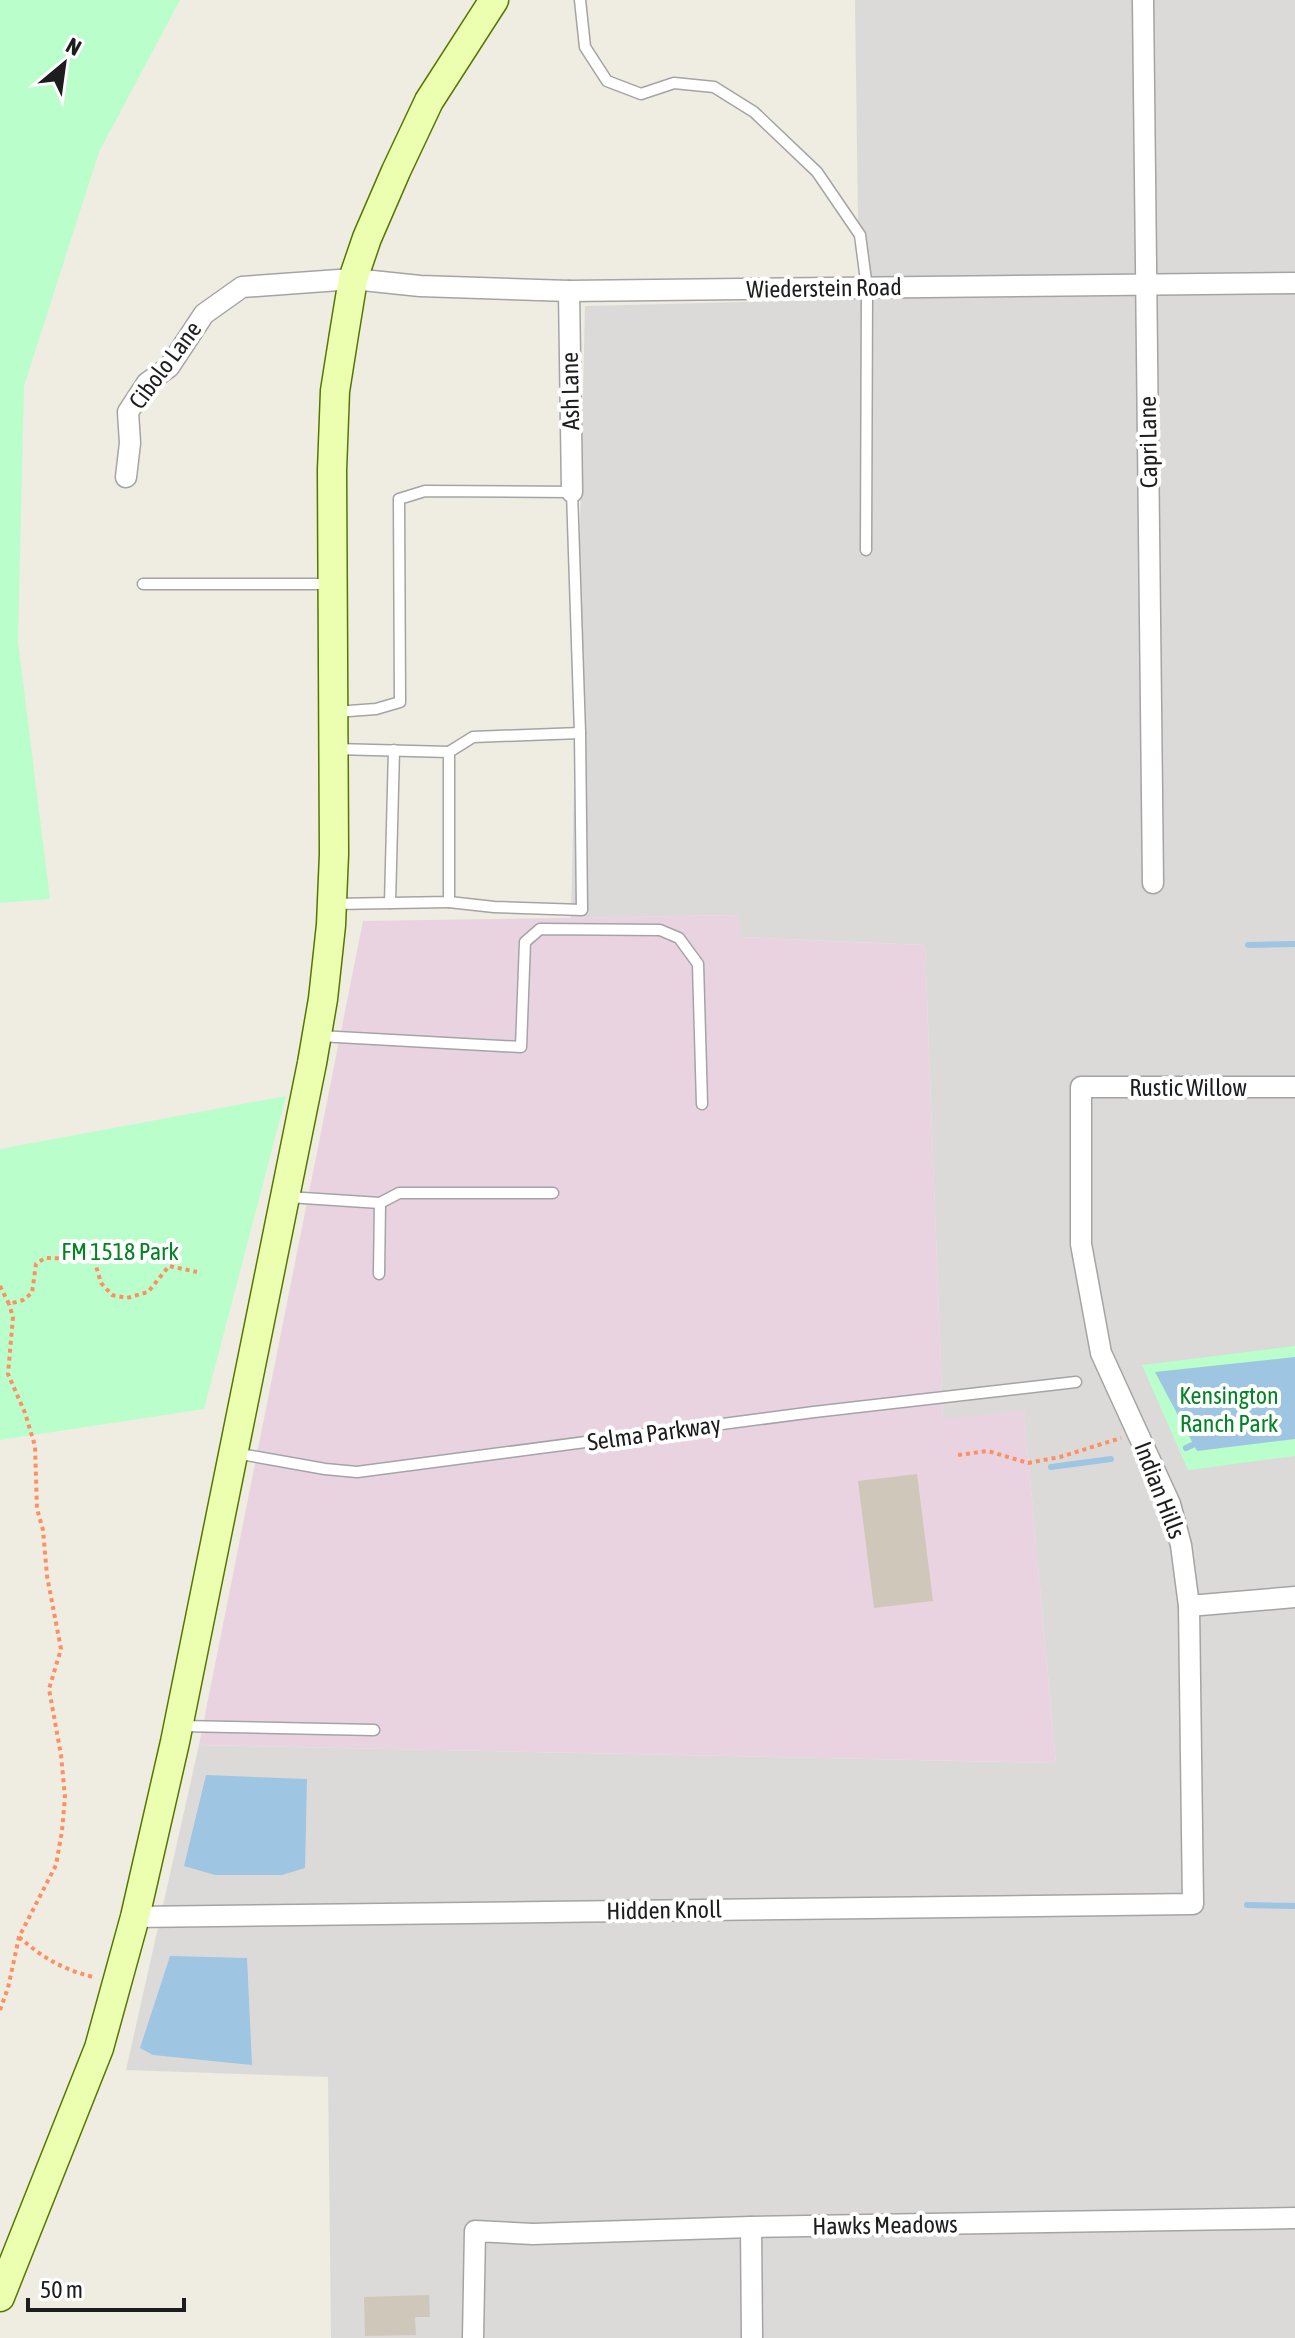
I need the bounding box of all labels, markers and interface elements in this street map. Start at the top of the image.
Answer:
north arrow [24,24,104,104]
text: N [62,32,86,61]
street label: Wiederstein Road [746,273,902,303]
street label: Cibolo Lane [123,316,207,414]
street label: Ash Lane [556,352,584,430]
street label: Capri Lane [1134,396,1162,488]
street label: Rustic Willow [1129,1074,1247,1101]
park label: FM 1518 Park [61,1238,179,1265]
park label: Kensington Ranch Park [1179,1382,1279,1437]
street label: Selma Parkway [586,1410,722,1456]
street label: Indian Hills [1129,1438,1191,1542]
street label: Hidden Knoll [606,1895,723,1925]
street label: Hawks Meadows [812,2210,958,2240]
scale bar [28,2262,184,2312]
text: 50 m [40,2276,83,2303]

